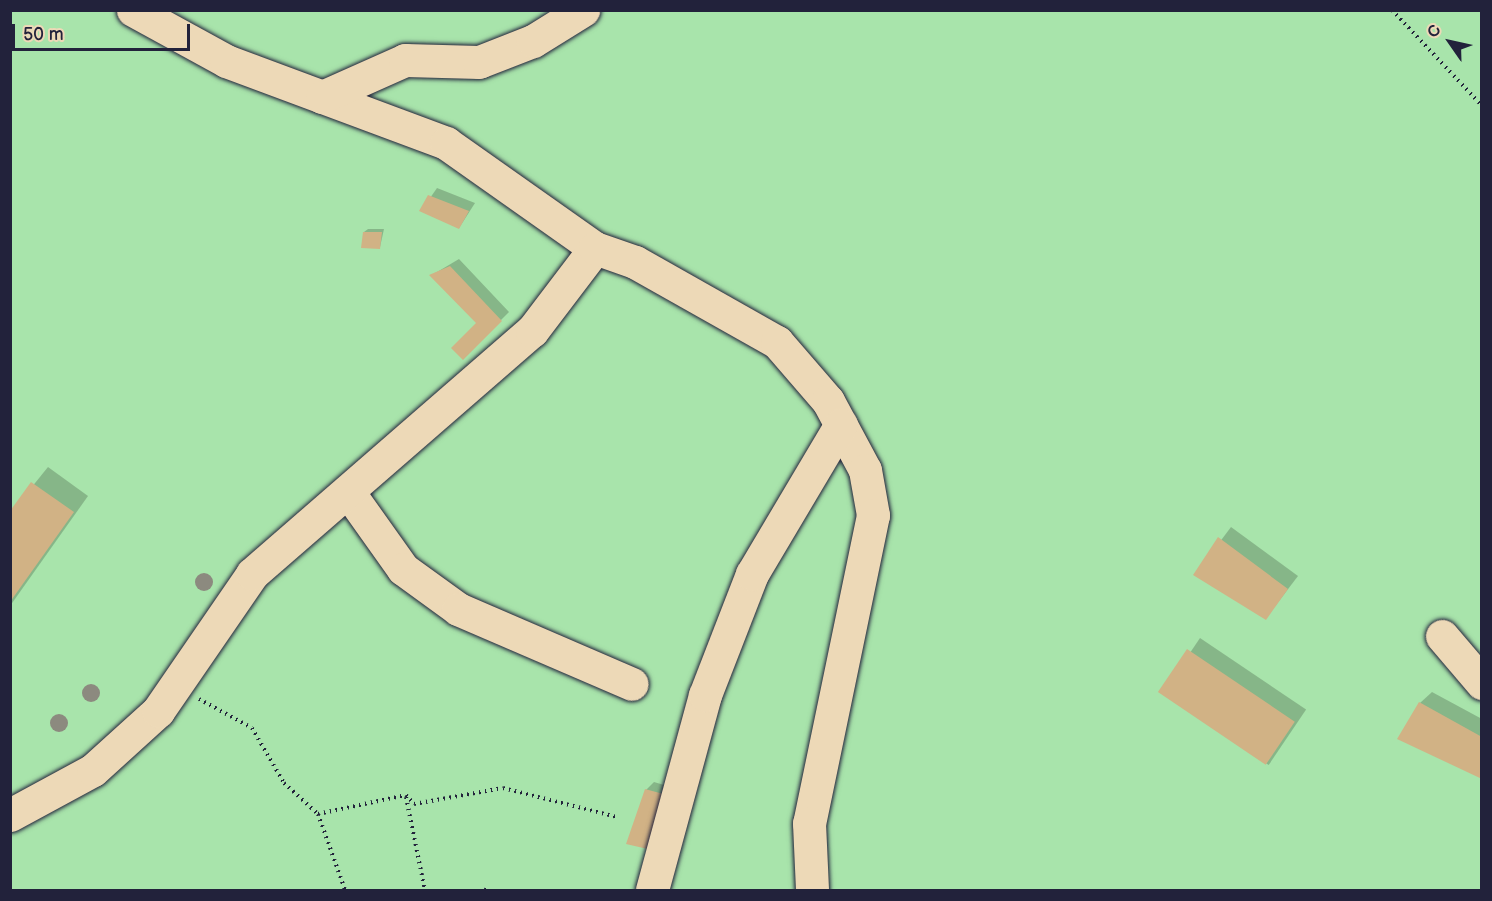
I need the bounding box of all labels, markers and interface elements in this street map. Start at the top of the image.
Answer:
scale bar [15,12,194,50]
north arrow [1420,12,1480,72]
text: С [1424,22,1446,42]
text: 50 m [23,24,64,45]

